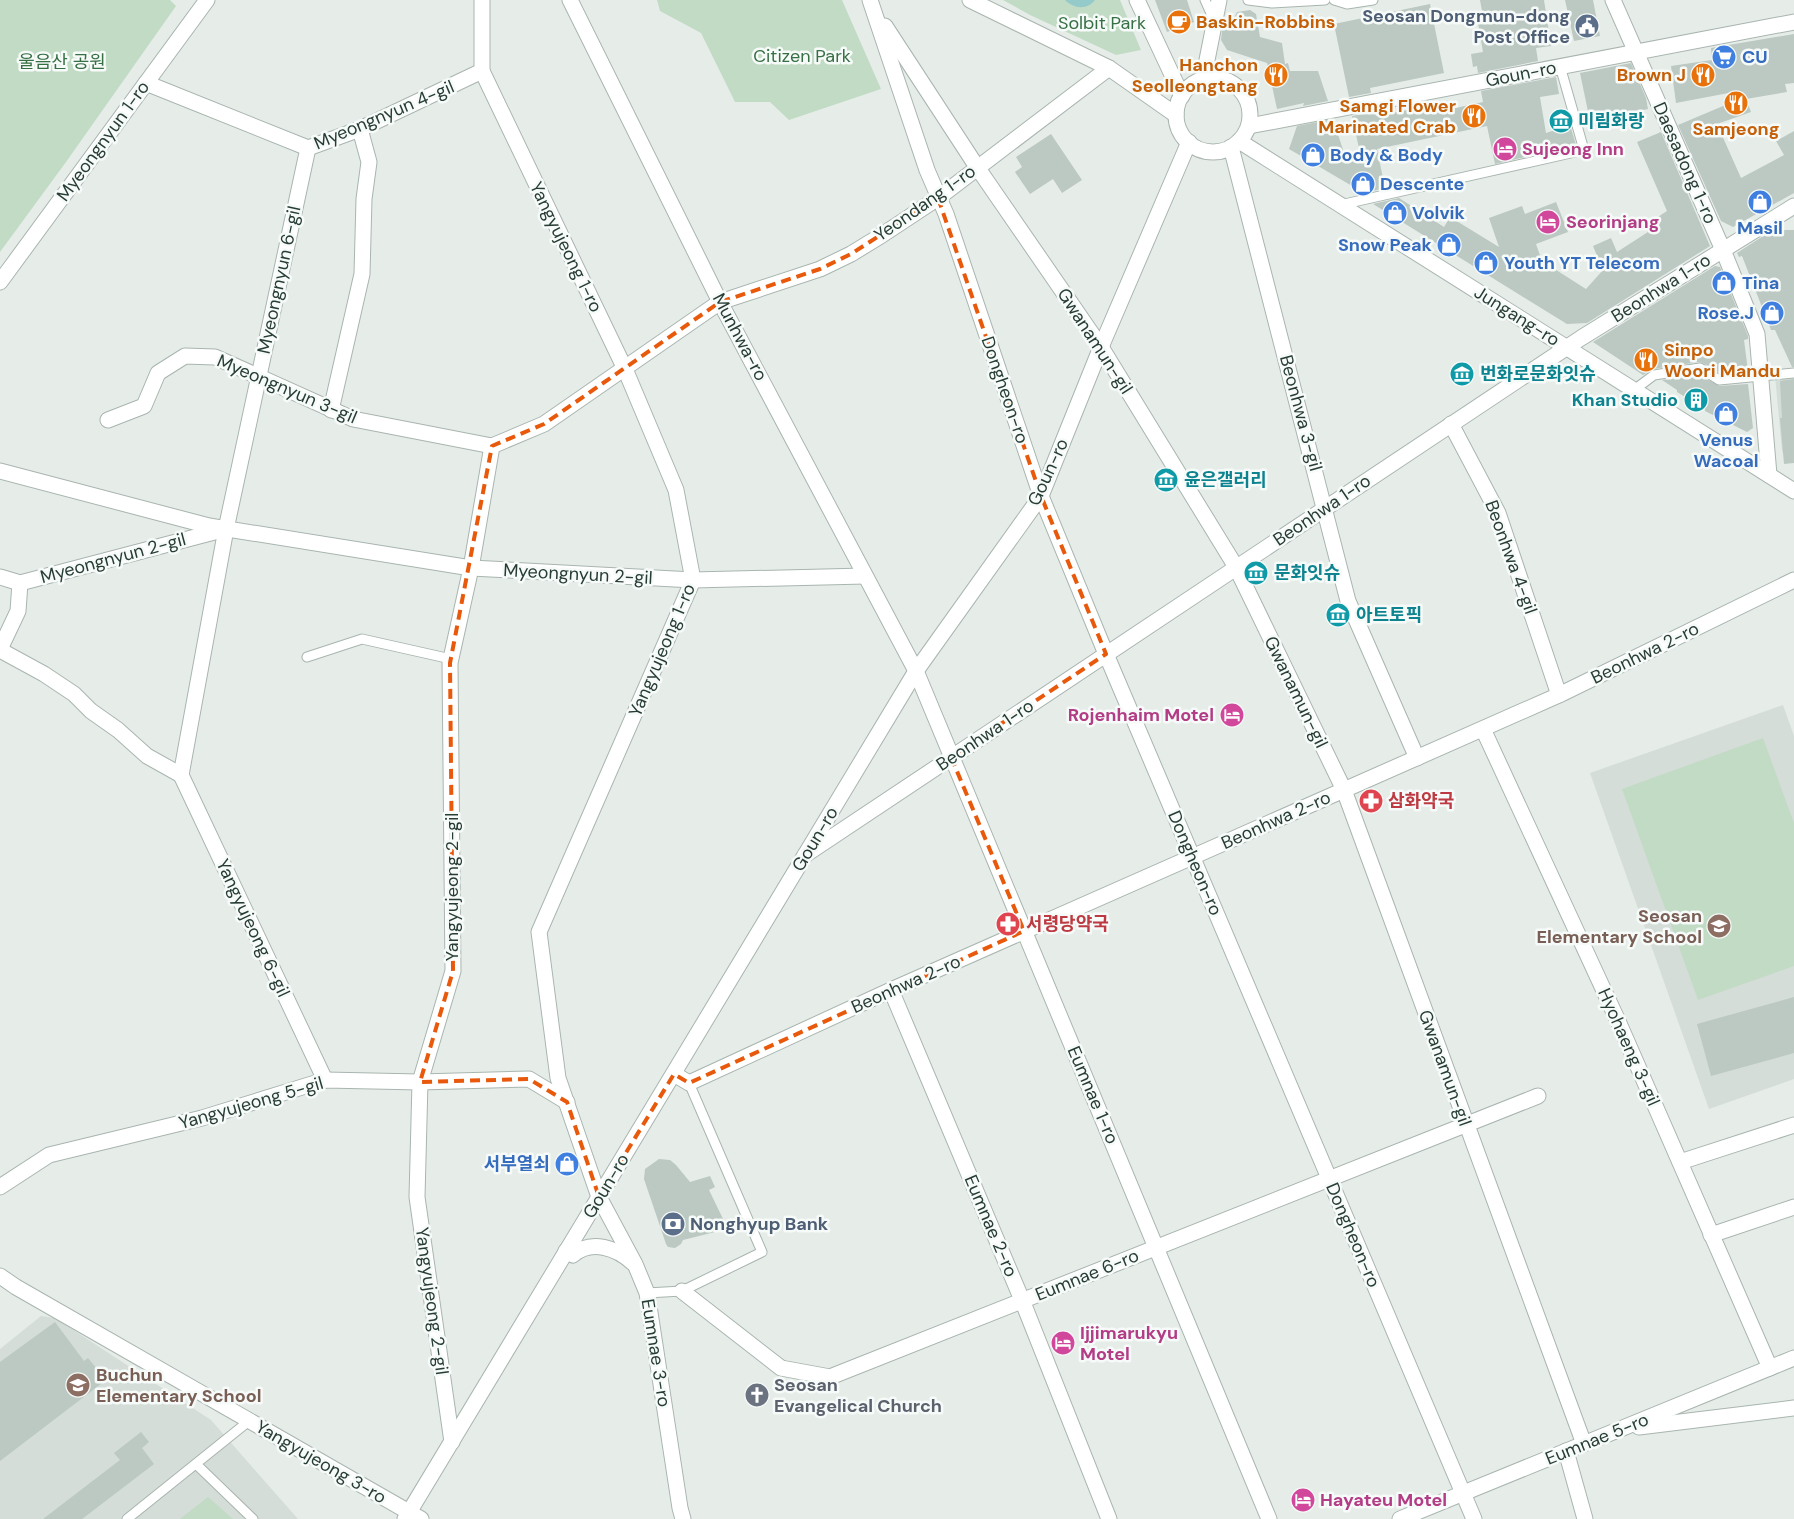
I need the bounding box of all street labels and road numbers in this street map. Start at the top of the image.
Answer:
street label: Goun-ro [1484,55,1558,93]
street label: Myeongnyun 4-gil [310,75,458,155]
street label: Myeongnyun 1-ro [51,76,155,206]
street label: Daesadong 1-ro [1647,98,1723,228]
street label: Yeondang 1-ro [869,159,981,247]
street label: Yangyujeong 1-ro [524,178,608,316]
street label: Myeongnyun 6-gil [252,204,306,356]
street label: Beonhwa 1-ro [1607,248,1715,328]
street label: Jungang-ro [1470,280,1564,352]
street label: Gwanamun-gil [1052,283,1138,399]
street label: Munhwa-ro [707,289,773,385]
street label: Dongheon-ro [975,333,1035,447]
street label: Myeongnyun 3-gil [213,349,361,429]
street label: Beonhwa 3-gil [1274,352,1328,474]
street label: Goun-ro [1022,434,1074,510]
street label: Beonhwa 1-ro [1269,469,1375,551]
street label: Beonhwa 4-gil [1479,497,1543,617]
street label: Myeongnyun 2-gil [38,527,188,589]
street label: Myeongnyun 2-gil [503,558,653,590]
street label: Yangyujeong 1-ro [623,580,701,720]
street label: Beonhwa 2-ro [1587,616,1703,690]
street label: Gwanamun-gil [1259,632,1333,752]
street label: Beonhwa 1-ro [932,694,1038,776]
street label: Beonhwa 2-ro [1217,785,1335,855]
street label: Goun-ro [786,802,844,876]
street label: Dongheon-ro [1162,807,1228,919]
street label: Yangyujeong 2-gil [440,813,464,961]
street label: Yangyujeong 6-gil [211,855,295,1001]
street label: Beonhwa 2-ro [847,949,965,1019]
street label: Hyohaeng 3-gil [1592,984,1666,1110]
street label: Gwanamun-gil [1413,1007,1477,1129]
street label: Eumnae 1-ro [1062,1042,1124,1148]
street label: Yangyujeong 5-gil [176,1071,326,1135]
street label: Goun-ro [577,1149,635,1223]
street label: Eumnae 2-ro [959,1171,1023,1281]
street label: Dongheon-ro [1320,1179,1386,1291]
street label: Yangyujeong 2-gil [410,1226,454,1376]
street label: Eumnae 6-ro [1032,1243,1142,1307]
street label: Eumnae 3-ro [636,1297,676,1409]
street label: Eumnae 5-ro [1542,1407,1652,1471]
street label: Yangyujeong 3-ro [251,1415,391,1509]

